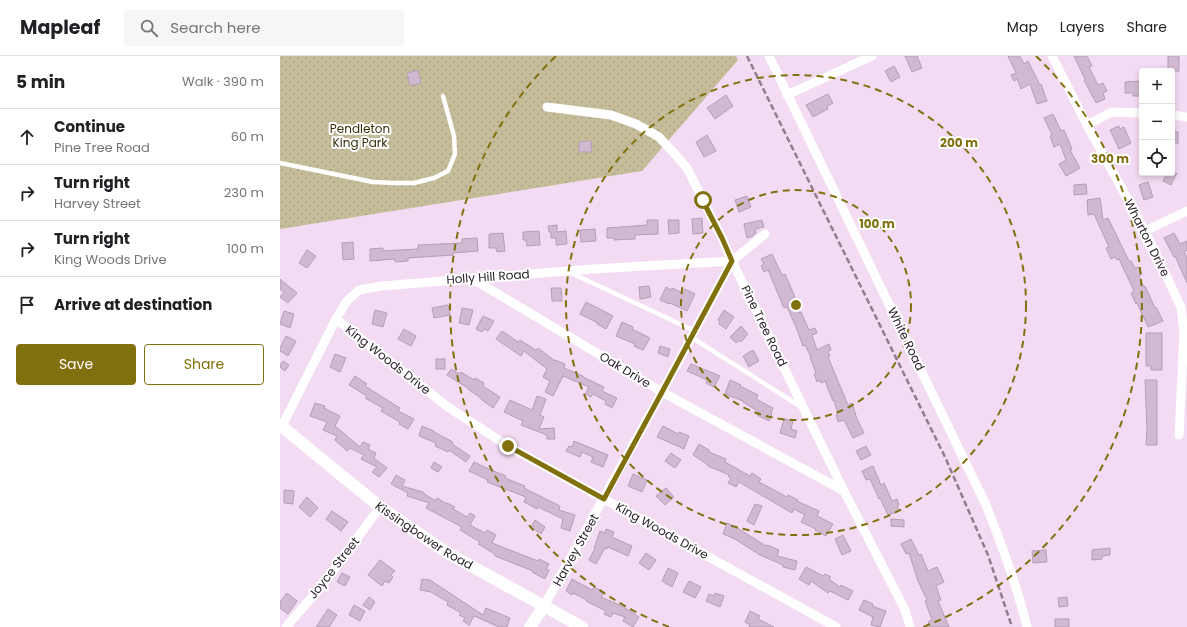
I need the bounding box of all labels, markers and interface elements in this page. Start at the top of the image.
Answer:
search box [124,10,404,46]
text: Mapleaf [20,14,100,41]
icon: search [138,17,160,39]
text: Search here [170,17,261,38]
text: Map [1007,17,1038,37]
text: Layers [1060,17,1104,37]
text: Share [1126,17,1167,37]
map controls [1139,68,1175,176]
button: + [1139,68,1175,104]
text: 5 min [16,70,65,94]
text: Walk · 390 m [182,72,264,91]
button: − [1139,104,1175,140]
text: Continue [54,116,125,137]
park label: Pendleton King Park [330,120,390,151]
icon: ahead [16,126,38,148]
text: 60 m [231,127,264,146]
text: 200 m [940,134,978,151]
text: Pine Tree Road [54,138,150,157]
button: locate [1139,140,1175,176]
text: 300 m [1091,150,1129,167]
text: Turn right [54,172,130,193]
icon: right [16,182,38,204]
text: 230 m [224,183,264,202]
route start [694,191,712,209]
text: Harvey Street [54,194,141,213]
street label: Wharton Drive [1121,196,1174,279]
text: 100 m [859,215,895,232]
text: Turn right [54,228,130,249]
icon: right [16,238,38,260]
text: 100 m [227,239,264,258]
text: King Woods Drive [54,250,167,269]
street label: Holly Hill Road [446,265,530,288]
street label: Pine Tree Road [737,282,791,369]
icon: arrive [16,294,38,316]
text: Arrive at destination [54,294,212,315]
centre of rings [789,298,803,312]
street label: White Road [884,304,929,373]
street label: King Woods Drive [342,321,434,398]
button: Save [16,344,136,385]
button: Share [144,344,264,385]
street label: Oak Drive [596,348,654,392]
route end [499,437,517,455]
street label: Kissingbower Road [372,497,476,573]
street label: King Woods Drive [613,498,712,563]
street label: Harvey Street [549,511,602,589]
street label: Joyce Street [304,533,363,602]

